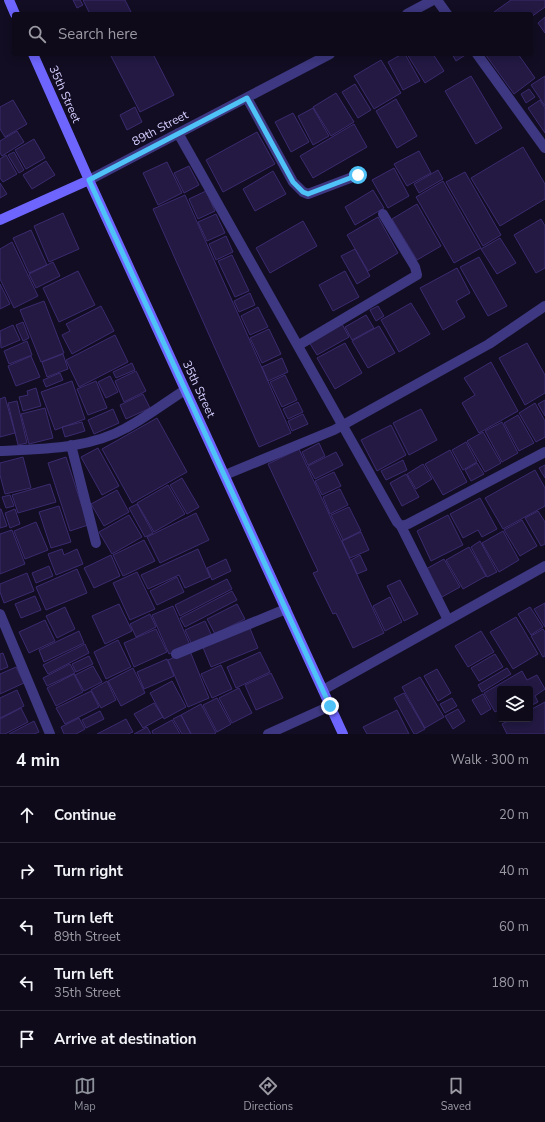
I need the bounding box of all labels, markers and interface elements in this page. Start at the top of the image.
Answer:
search box [12,12,533,56]
icon: search [26,23,48,45]
text: Search here [58,24,138,44]
street label: 35th Street [45,63,85,126]
street label: 89th Street [129,106,191,149]
route start [349,166,367,184]
street label: 35th Street [179,358,220,421]
map controls [497,686,533,722]
button: layers [497,686,533,722]
route end [321,697,339,715]
text: 4 min [16,749,60,772]
text: Walk · 300 m [451,751,529,769]
icon: ahead [16,804,38,826]
text: Continue [54,805,116,825]
text: 20 m [499,806,529,824]
icon: right [16,860,38,882]
text: Turn right [54,861,123,881]
text: 40 m [499,862,529,880]
text: Turn left [54,908,113,928]
icon: left [16,916,38,938]
text: 60 m [499,918,529,936]
text: 89th Street [54,928,120,946]
text: Turn left [54,964,113,984]
icon: left [16,972,38,994]
text: 180 m [491,974,529,992]
text: 35th Street [54,984,120,1002]
icon: arrive [16,1028,38,1050]
text: Arrive at destination [54,1029,197,1049]
tab: Map [74,1075,96,1114]
tab: Directions [244,1075,293,1114]
tab: Saved [441,1075,471,1114]

